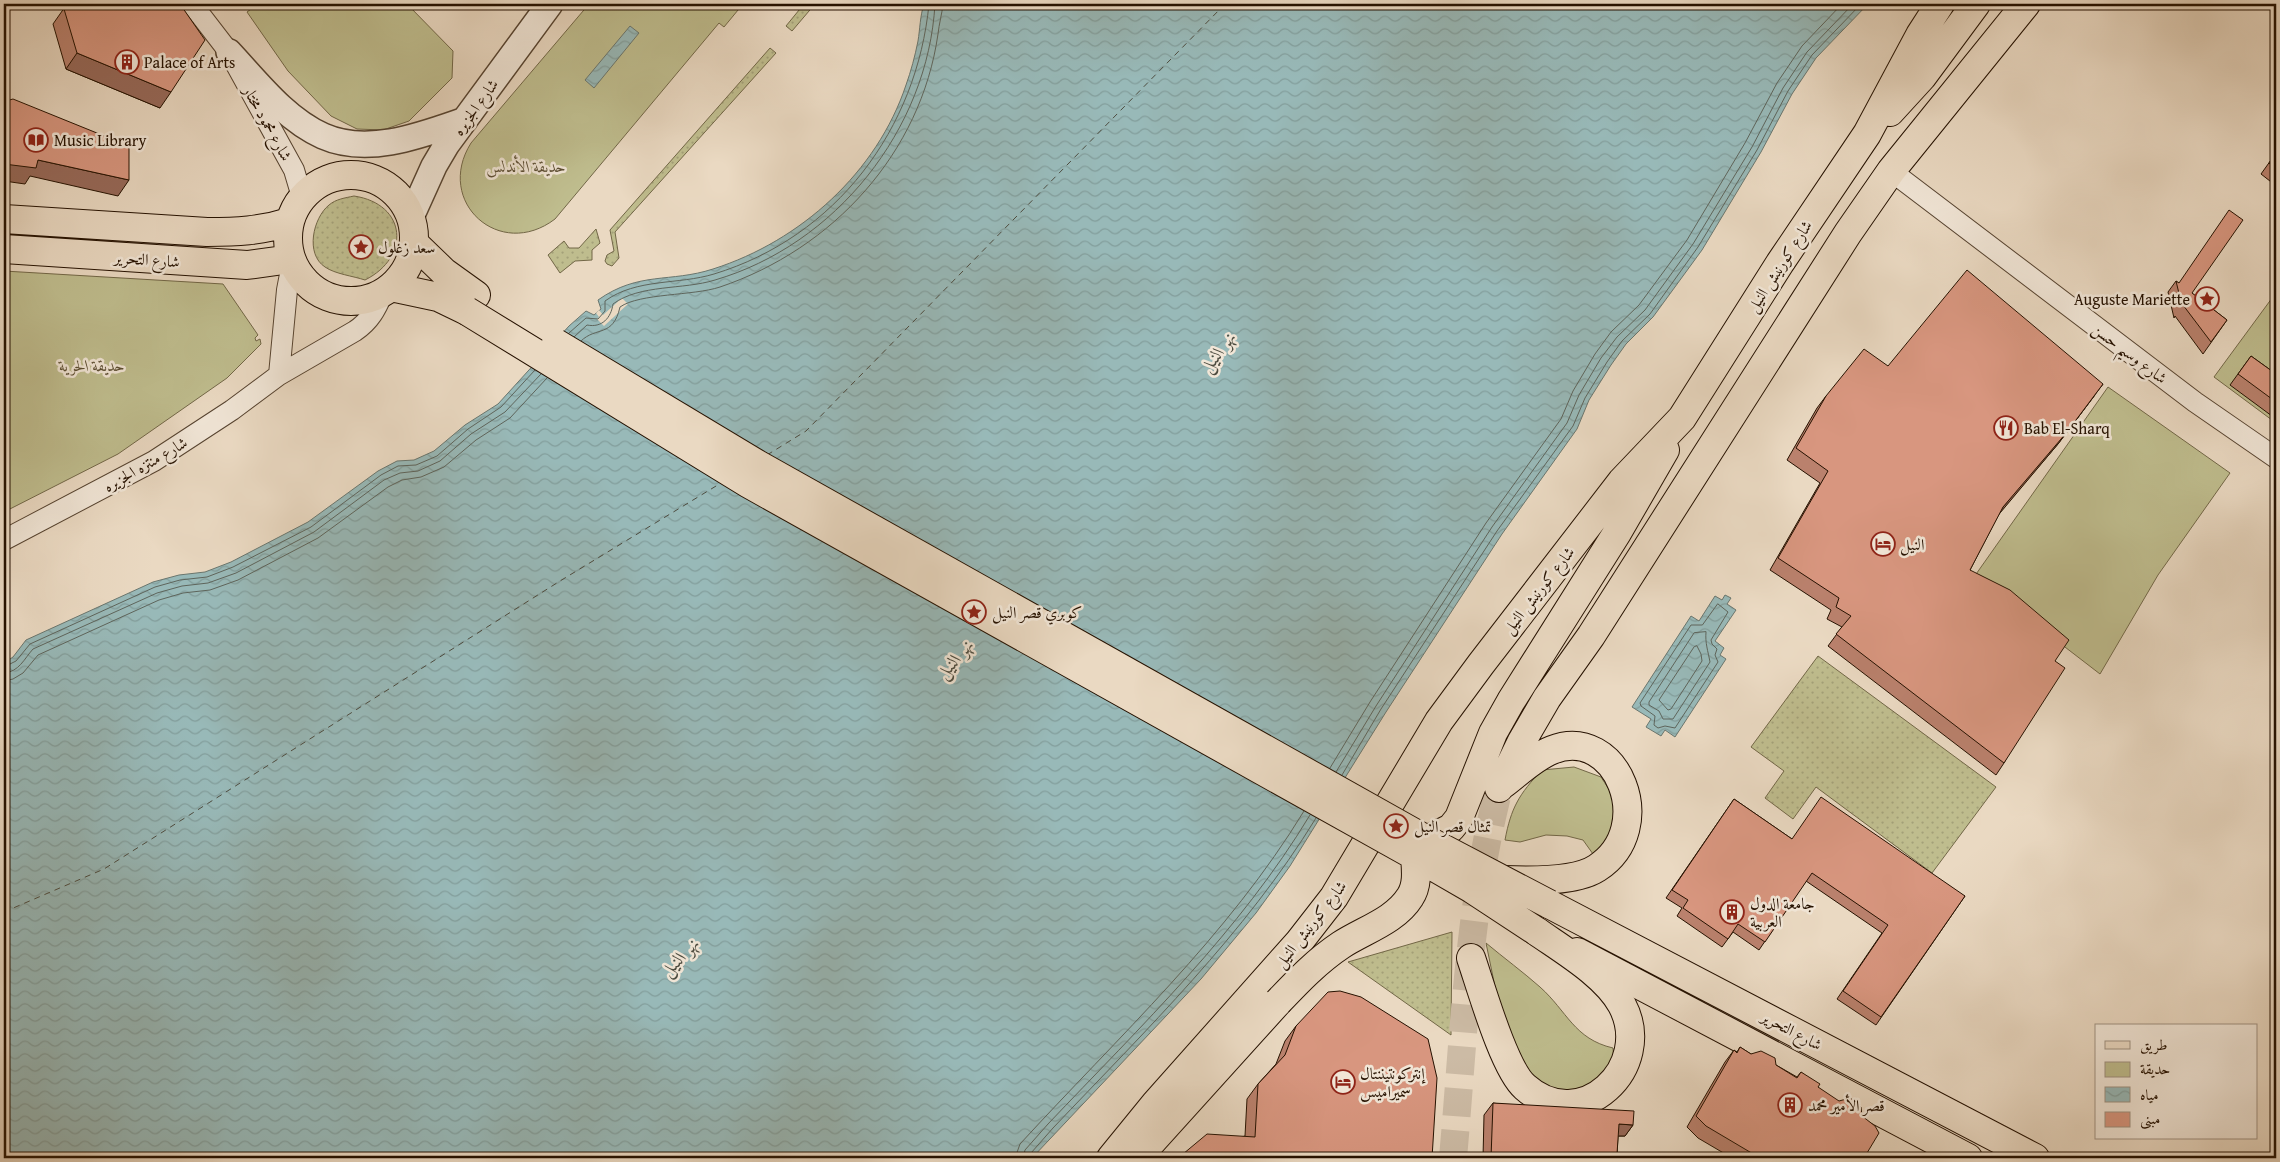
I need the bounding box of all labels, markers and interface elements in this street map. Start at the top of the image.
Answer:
building icon: Palace of Arts [114,49,140,75]
place label: Palace of Arts [144,50,235,74]
street label: شارع الجزيره [446,74,505,142]
street label: شارع محمود مختار [235,79,299,166]
library icon: Music Library [23,127,49,153]
place label: Music Library [54,128,146,152]
park label: حديقة الأندلس [486,154,566,178]
street label: شارع كورنيش النيل [1740,215,1819,318]
place icon: سعد زغلول [348,234,374,260]
place label: سعد زغلول [378,235,435,259]
street label: شارع التحرير [111,245,181,275]
place icon: Auguste Mariette [2194,286,2220,312]
place label: Auguste Mariette [2074,287,2190,311]
street label: شارع وسيم حسن [2084,317,2173,393]
water label: نهر النيل [1193,325,1242,379]
park label: حديقة الحرية [57,353,125,377]
restaurant icon: Bab El-Sharq [1993,415,2019,441]
place label: Bab El-Sharq [2024,416,2110,440]
street label: شارع منتزه الجزيره [98,430,193,500]
hotel icon: النيل [1870,531,1896,557]
place label: النيل [1900,532,1924,556]
street label: شارع كورنيش النيل [1496,541,1582,640]
place icon: كوبري قصر النيل [961,599,987,625]
place label: كوبري قصر النيل [992,600,1082,625]
water label: نهر النيل [929,632,980,685]
place icon: تمثال قصر النيل [1383,813,1409,839]
place label: تمثال قصر النيل [1414,814,1491,838]
street label: شارع كورنيش النيل [1268,875,1354,974]
place label: جامعة الدول العربية [1750,891,1815,933]
building icon: جامعة الدول العربية [1719,899,1745,925]
water label: نهر النيل [654,930,706,983]
street label: شارع التحرير [1755,1003,1827,1058]
legend [2095,1024,2258,1140]
text: طريق [2140,1034,2167,1055]
text: حديقة [2140,1058,2170,1079]
place label: إنتركونتيننتال سميراميس [1360,1061,1426,1103]
hotel icon: إنتركونتيننتال سميراميس [1330,1069,1356,1095]
text: مياه [2140,1084,2158,1105]
building icon: قصر الأمير محمد [1777,1092,1803,1118]
place label: قصر الأمير محمد [1808,1093,1885,1117]
text: مبنى [2140,1108,2160,1130]

